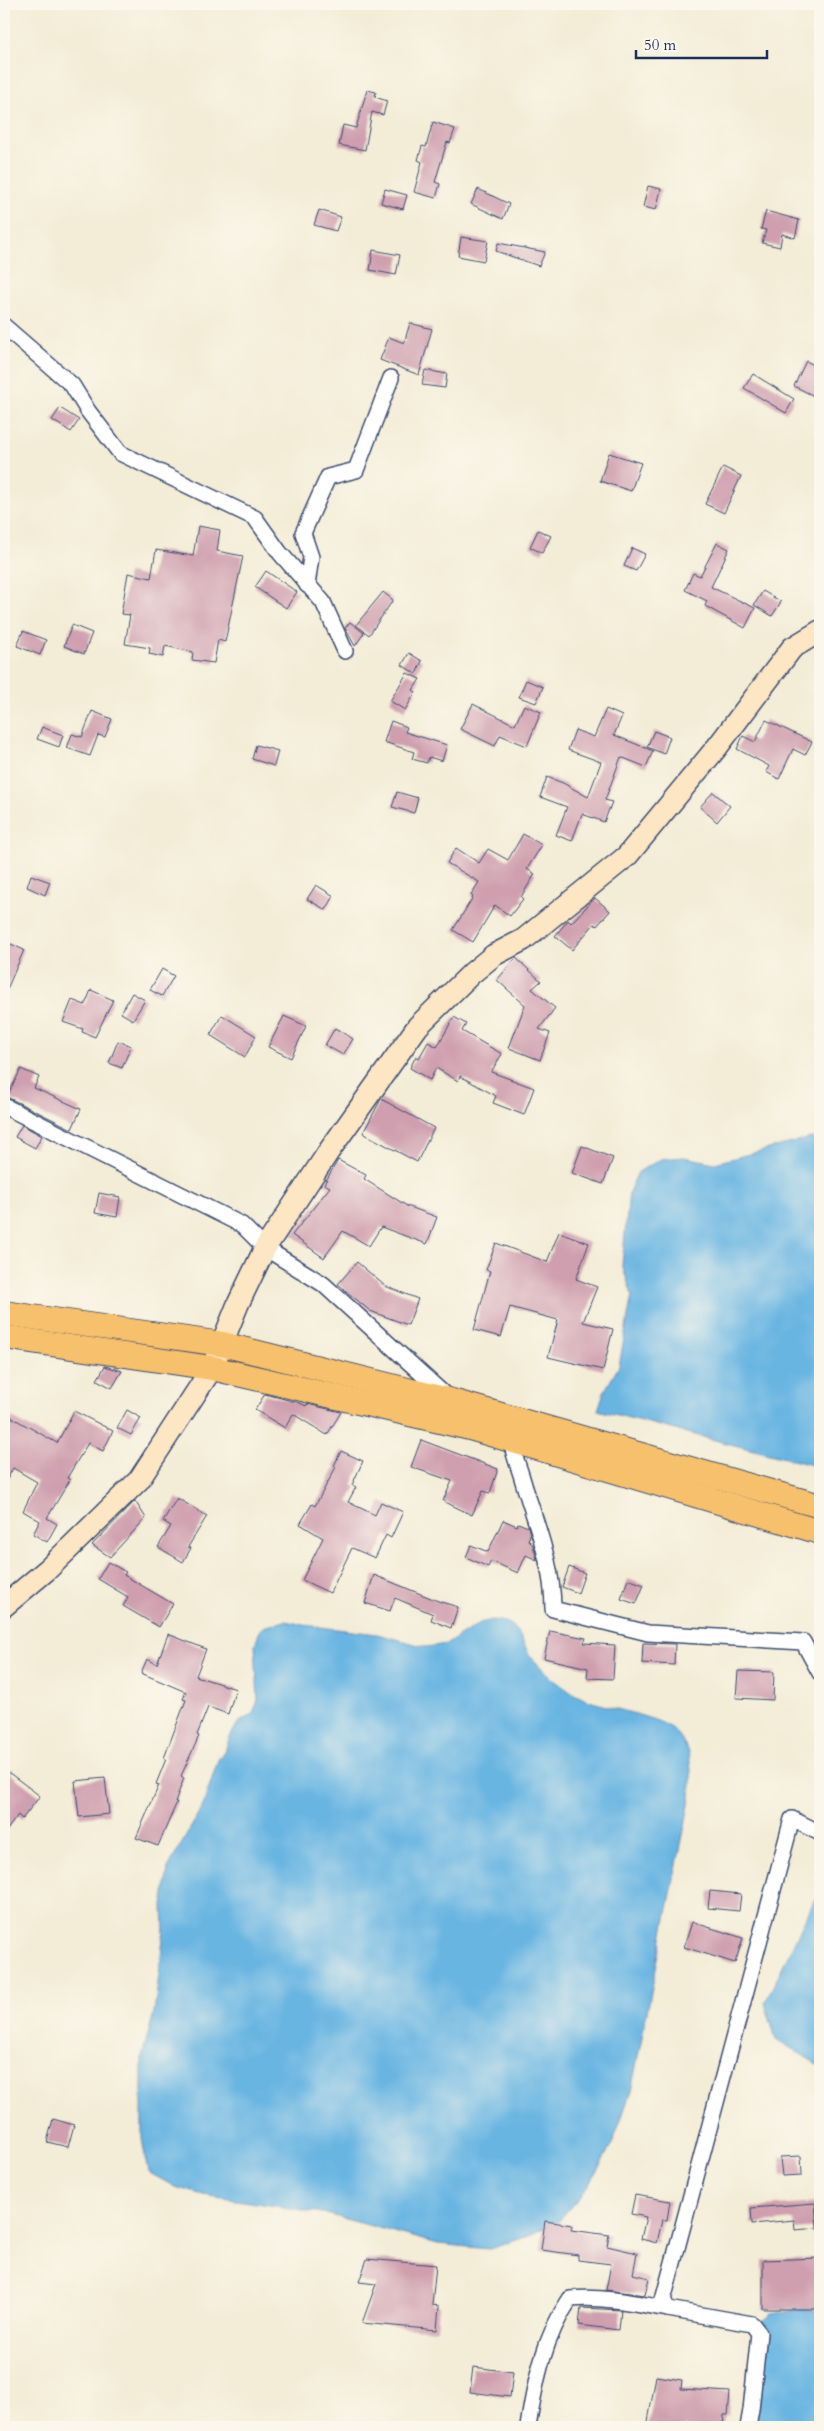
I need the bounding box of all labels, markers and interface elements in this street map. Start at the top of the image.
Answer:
scale bar [636,28,768,60]
text: 50 m [644,35,676,55]

